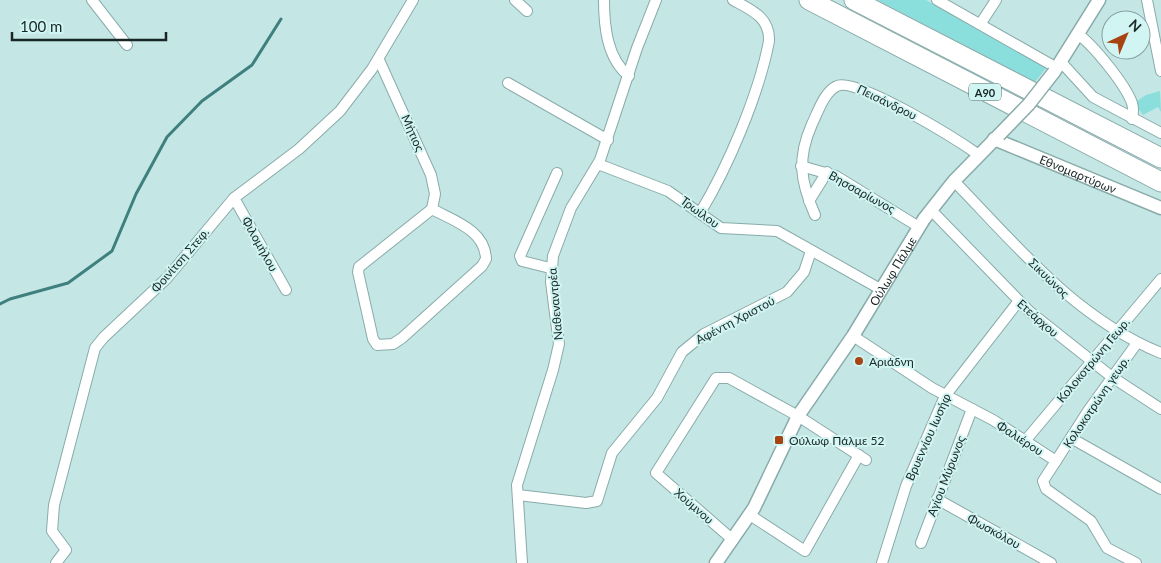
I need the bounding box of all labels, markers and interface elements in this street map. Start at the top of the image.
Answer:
scale bar [12,10,166,42]
north arrow [1101,10,1151,60]
text: N [1126,15,1145,35]
text: 100 m [20,17,62,35]
street label: Πεισάνδρου [855,81,919,123]
road number: Α90 [969,84,1001,100]
street label: Μήτιος [398,112,428,154]
street label: Εθνομαρτύρων [1037,151,1119,196]
street label: Βησσαρίωνος [826,168,898,217]
street label: Τρωίλου [678,193,722,231]
street label: Φιλομήλου [239,214,281,274]
street label: Φοινίτση Στεφ. [148,224,212,295]
street label: Ούλωφ Πάλμε [866,233,920,308]
street label: Σικυώνος [1026,255,1073,301]
street label: Ναθεναντρέα [544,266,566,341]
street label: Αφέντη Χριστού [693,293,777,347]
street label: Ετεάρχου [1014,296,1062,340]
street label: Κολοκοτρώνη Γεωρ. [1053,315,1133,405]
street label: Κολοκοτρώνη γεωρ. [1060,353,1132,451]
place label: Αριάδνη [869,354,914,369]
marker: Αριάδνη [853,355,865,367]
street label: Βρυεννίου Ιωσήφ [902,391,954,483]
street label: Φαλιέρου [994,417,1046,459]
place label: Ούλωφ Πάλμε 52 [789,433,884,448]
street label: Αγίου Μύρωνος [924,433,968,519]
marker: Ούλωφ Πάλμε 52 [773,434,785,446]
street label: Χούμνου [671,485,717,527]
street label: Φωσκόλου [965,510,1023,552]

